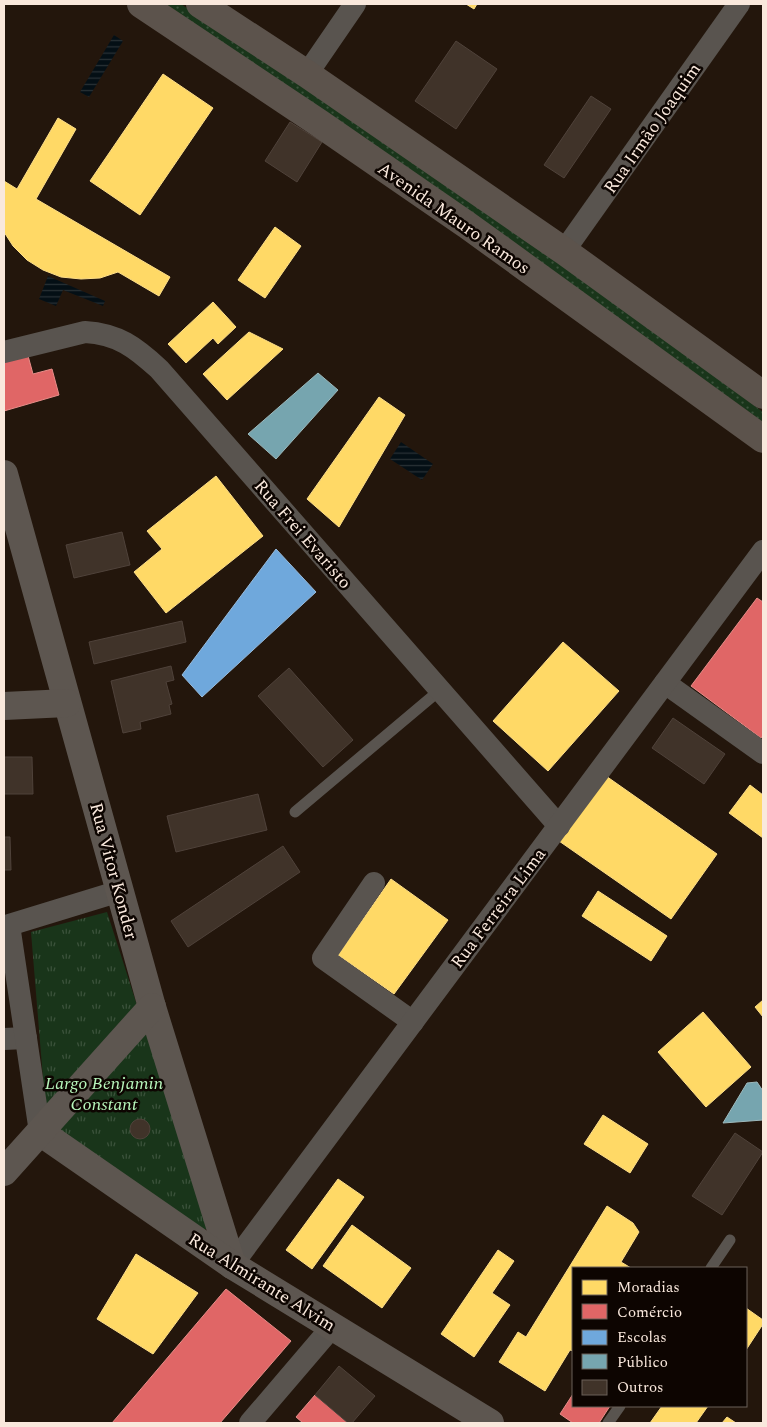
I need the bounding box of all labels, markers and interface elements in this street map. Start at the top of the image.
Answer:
street label: Rua Irmão Joaquim [597,57,708,199]
street label: Avenida Mauro Ramos [372,155,536,281]
street label: Rua Frei Evaristo [247,474,358,595]
street label: Rua Vitor Konder [82,800,145,943]
street label: Rua Ferreira Lima [444,842,553,974]
park label: Largo Benjamin Constant [45,1070,164,1118]
street label: Rua Almirante Alvim [183,1226,341,1339]
legend [572,1267,747,1407]
text: Moradias [617,1276,680,1299]
text: Comércio [617,1301,682,1324]
text: Escolas [617,1326,667,1349]
text: Público [617,1351,668,1374]
text: Outros [617,1376,664,1399]

